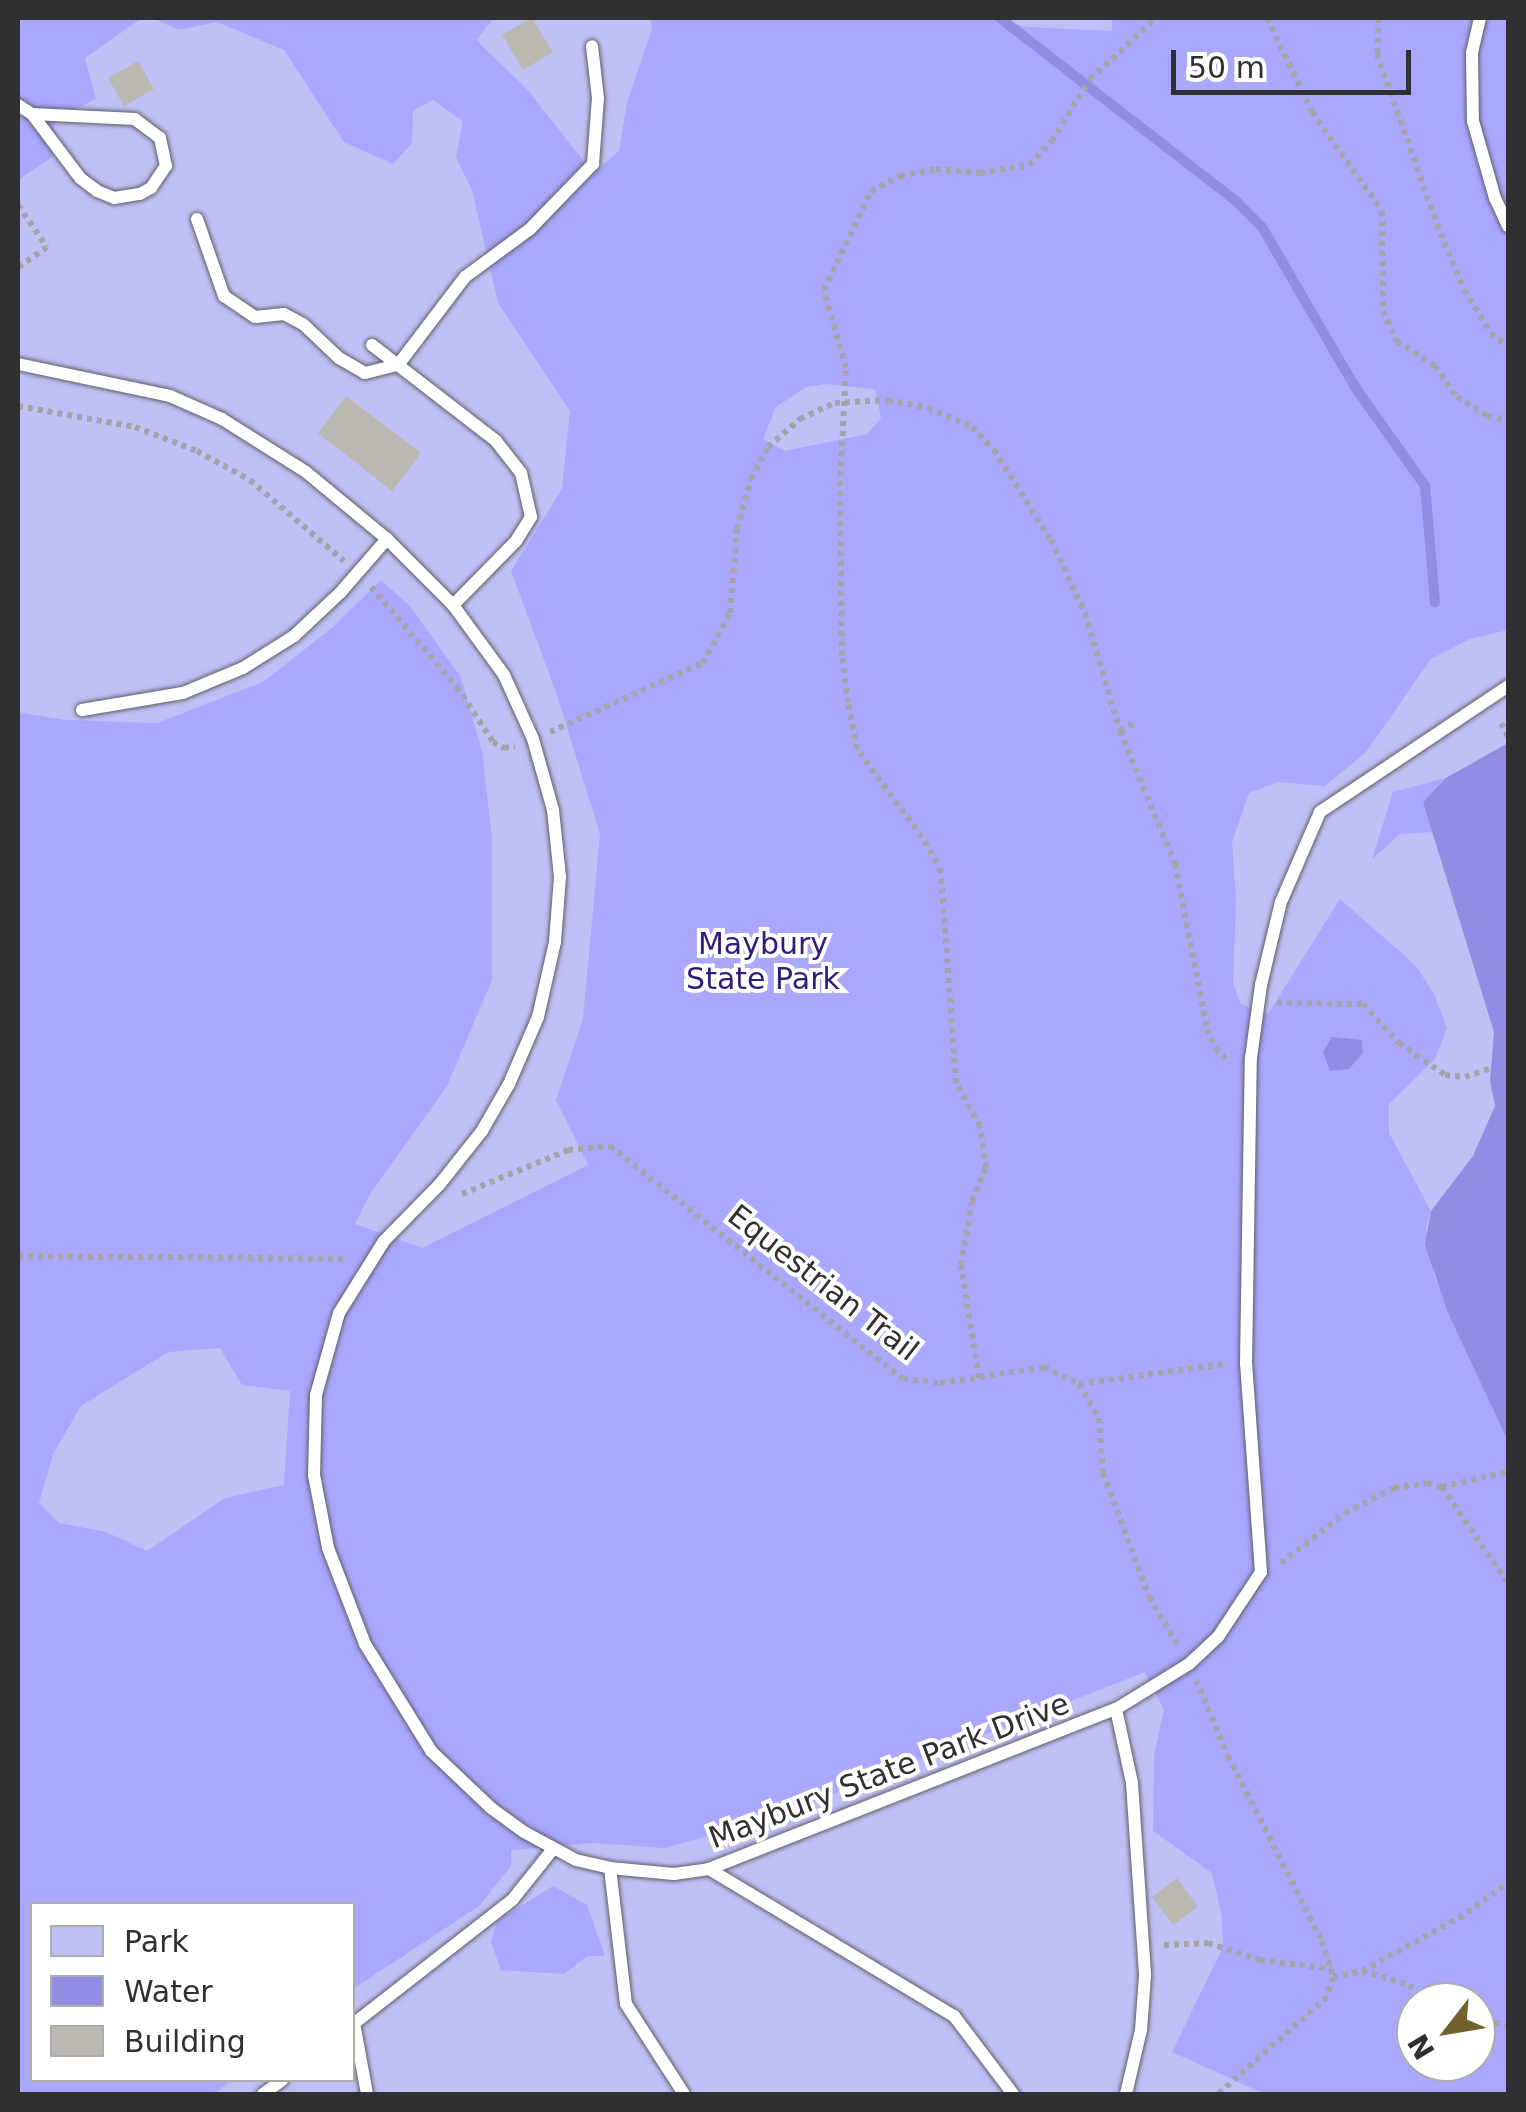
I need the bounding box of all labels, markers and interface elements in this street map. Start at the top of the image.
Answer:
scale bar [1176,30,1416,92]
text: 50 m [1188,50,1265,85]
park label: Maybury State Park [686,926,840,996]
street label: Equestrian Trail [721,1197,925,1369]
street label: Maybury State Park Drive [704,1686,1074,1856]
legend [30,1902,355,2082]
text: Park [124,1924,189,1959]
text: Water [124,1974,213,2009]
north arrow [1396,1982,1496,2082]
text: Building [124,2024,246,2059]
text: N [1401,2028,1442,2065]

